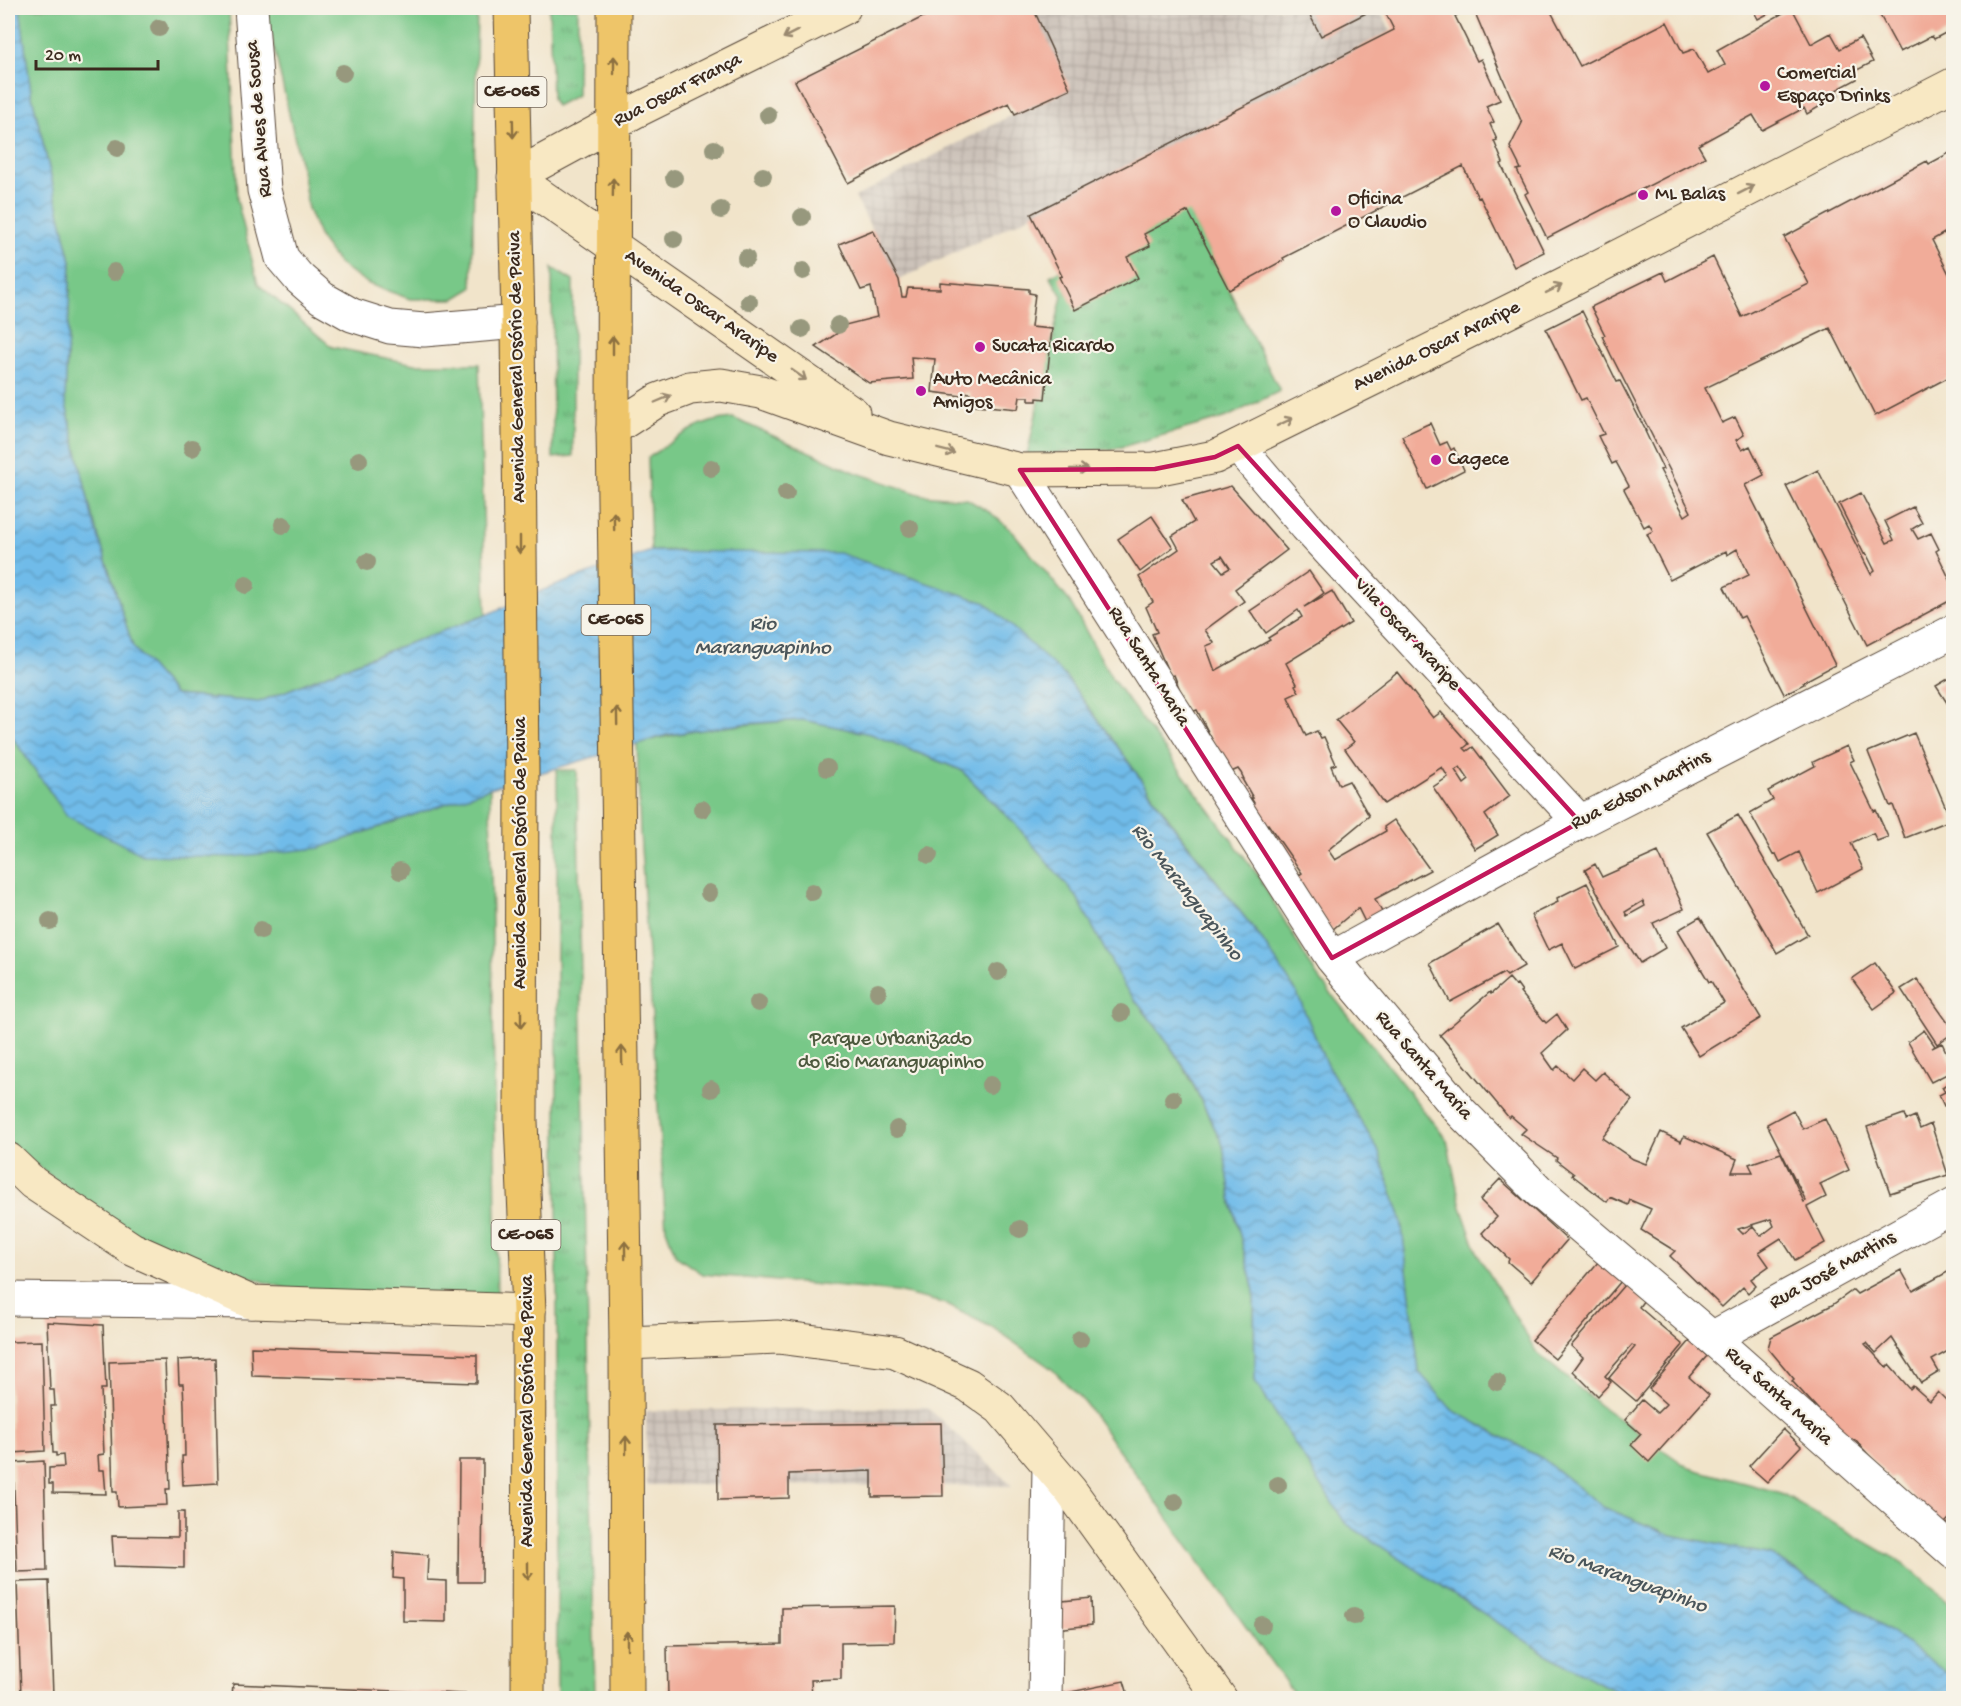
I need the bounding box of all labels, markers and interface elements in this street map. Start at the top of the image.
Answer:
one-way arrow [783,28,801,40]
scale bar [36,33,158,71]
street label: Rua Alves de Sousa [242,39,278,198]
text: 20 m [45,46,81,67]
street label: Rua Oscar França [610,48,747,133]
one-way arrow [608,56,620,76]
place label: Comercial Espaço Drinks [1777,63,1891,109]
road number: CE-065 [478,77,546,107]
marker: Comercial Espaço Drinks [1758,79,1772,93]
one-way arrow [507,118,519,138]
one-way arrow [607,178,619,198]
place label: ML Balas [1655,184,1726,207]
one-way arrow [1737,184,1755,195]
marker: ML Balas [1636,188,1650,202]
place label: Oficina O Claudio [1348,189,1427,235]
marker: Oficina O Claudio [1329,204,1343,218]
street label: Avenida General Osório de Paiva [504,230,532,503]
street label: Avenida Oscar Araripe [619,245,783,369]
one-way arrow [1545,282,1563,294]
street label: Avenida Oscar Araripe [1350,296,1525,397]
one-way arrow [607,336,619,356]
place label: Sucata Ricardo [992,336,1114,359]
marker: Sucata Ricardo [973,340,987,354]
one-way arrow [790,369,806,381]
place label: Auto Mecânica Amigos [933,369,1052,415]
marker: Auto Mecânica Amigos [914,384,928,398]
one-way arrow [653,393,672,404]
one-way arrow [1276,416,1294,428]
one-way arrow [936,446,955,458]
place label: Cagece [1448,449,1509,472]
marker: Cagece [1429,453,1443,467]
one-way arrow [1068,463,1088,475]
one-way arrow [609,511,620,531]
one-way arrow [514,534,526,554]
street label: Vila Oscar Araripe [1348,573,1466,697]
street label: Rua Santa Maria [1102,603,1195,732]
road number: CE-065 [582,605,650,635]
water label: Rio Maranguapinho [695,613,832,662]
one-way arrow [611,706,623,726]
street label: Avenida General Osório de Paiva [510,716,533,989]
street label: Rua Edson Martins [1567,746,1715,836]
water label: Rio Maranguapinho [1125,819,1248,967]
street label: Rua Santa Maria [1369,1007,1477,1126]
one-way arrow [515,1009,527,1029]
park label: Parque Urbanizado do Rio Maranguapinho [798,1029,984,1075]
one-way arrow [616,1046,628,1066]
road number: CE-065 [492,1220,560,1250]
street label: Rua José Martins [1766,1227,1901,1315]
one-way arrow [619,1241,631,1261]
street label: Avenida General Osório de Paiva [517,1274,540,1547]
street label: Rua Santa Maria [1719,1343,1837,1452]
one-way arrow [620,1436,632,1456]
water label: Rio Maranguapinho [1544,1540,1711,1621]
one-way arrow [522,1560,534,1580]
one-way arrow [621,1631,633,1651]

